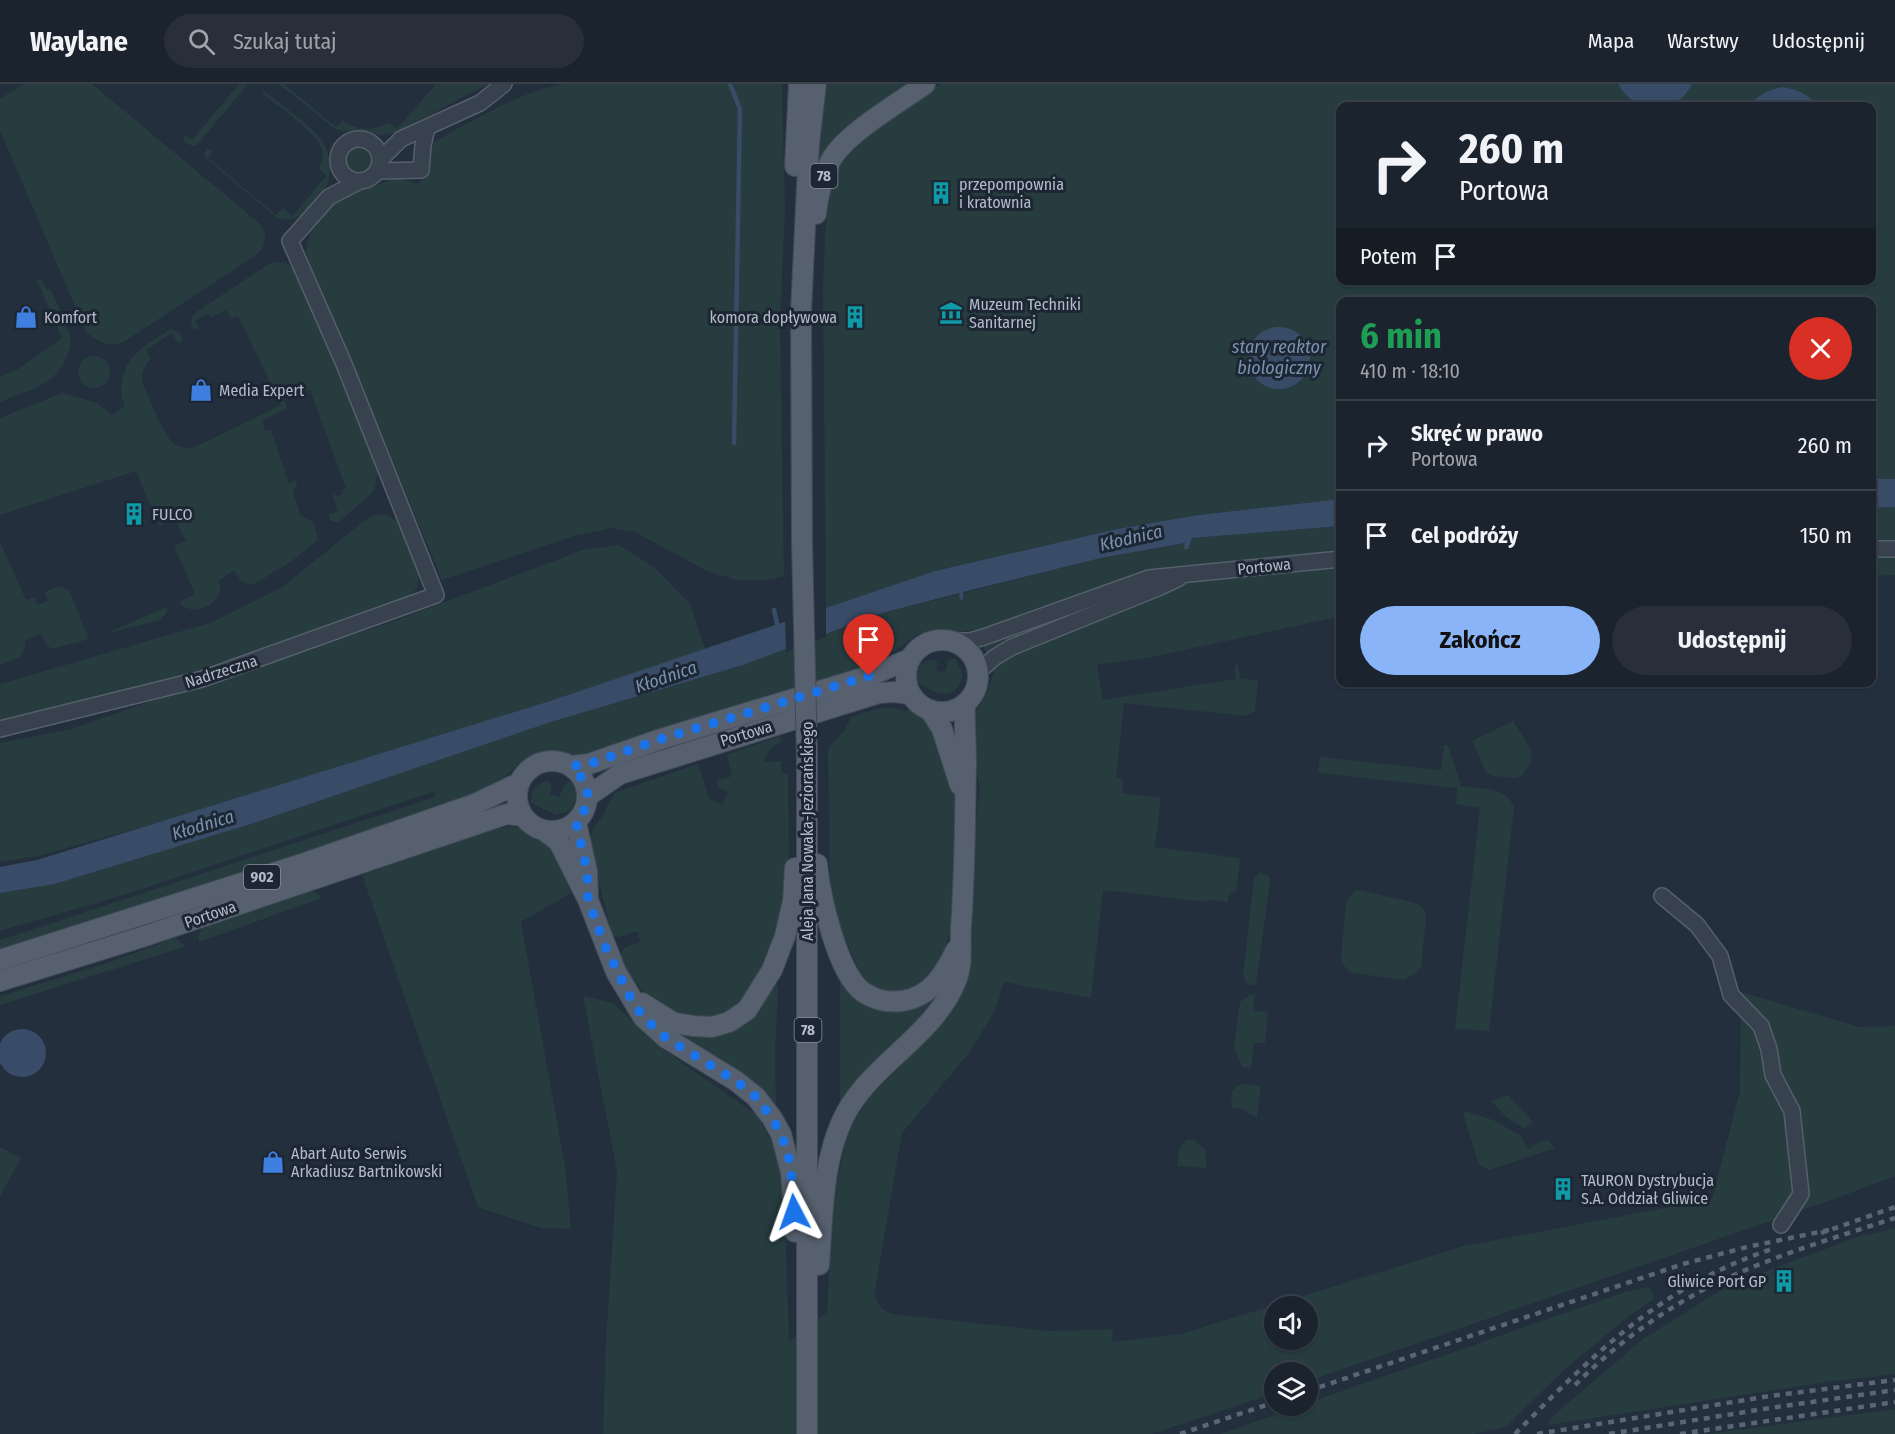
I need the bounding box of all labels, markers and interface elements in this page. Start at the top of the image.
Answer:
search box [164,14,584,68]
text: Waylane [30,25,128,58]
icon: search [185,25,218,58]
text: Szukaj tutaj [233,28,337,55]
text: Mapa [1588,28,1634,54]
text: Warstwy [1667,28,1739,54]
text: Udostępnij [1772,28,1865,54]
text: 260 m [1459,124,1564,174]
icon: right [1360,126,1438,204]
road number: 78 [810,164,838,188]
place label: przepompownia i kratownia [959,175,1064,212]
text: Portowa [1459,175,1549,207]
building icon: przepompownia i kratownia [928,180,954,206]
icon: arrive [1429,240,1462,273]
text: Potem [1360,243,1417,270]
place label: Muzeum Techniki Sanitarnej [969,295,1081,332]
museum icon: Muzeum Techniki Sanitarnej [938,300,964,326]
shop icon: Komfort [13,304,39,330]
building icon: komora dopływowa [842,304,868,330]
place label: Komfort [44,308,98,327]
place label: komora dopływowa [710,308,837,327]
text: 6 min [1360,314,1442,358]
button: close [1789,317,1852,380]
water label: stary reaktor biologiczny [1231,336,1327,379]
text: 410 m · 18:10 [1360,359,1460,383]
shop icon: Media Expert [188,377,214,403]
place label: Media Expert [219,381,305,400]
text: Skręć w prawo [1411,420,1543,447]
icon: right [1360,429,1393,462]
text: 260 m [1798,432,1852,459]
text: Portowa [1411,447,1478,471]
building icon: FULCO [121,501,147,527]
place label: FULCO [152,505,193,524]
icon: arrive [1360,519,1393,552]
water label: Kłodnica [1097,520,1165,556]
text: Cel podróży [1411,522,1518,549]
text: 150 m [1800,522,1852,549]
street label: Portowa [1236,554,1292,579]
button: Zakończ [1360,606,1600,675]
button: Udostępnij [1612,606,1852,675]
pin [843,614,894,676]
icon: arrive [852,623,885,656]
street label: Nadrzeczna [183,651,260,692]
water label: Kłodnica [632,656,700,698]
street label: Portowa [718,717,775,750]
street label: Aleja Jana Nowaka-Jeziorańskiego [798,721,817,941]
water label: Kłodnica [169,805,237,845]
road number: 902 [244,865,280,889]
street label: Portowa [182,897,239,932]
road number: 78 [794,1018,822,1042]
place label: Abart Auto Serwis Arkadiusz Bartnikowski [291,1144,442,1181]
shop icon: Abart Auto Serwis Arkadiusz Bartnikowski [260,1149,286,1175]
place label: TAURON Dystrybucja S.A. Oddział Gliwice [1581,1171,1714,1208]
building icon: TAURON Dystrybucja S.A. Oddział Gliwice [1550,1176,1576,1202]
position arrow [762,1180,826,1244]
building icon: Gliwice Port GP [1771,1268,1797,1294]
place label: Gliwice Port GP [1667,1272,1766,1291]
map controls [1264,1296,1318,1416]
button: sound [1264,1296,1318,1350]
button: layers [1264,1362,1318,1416]

